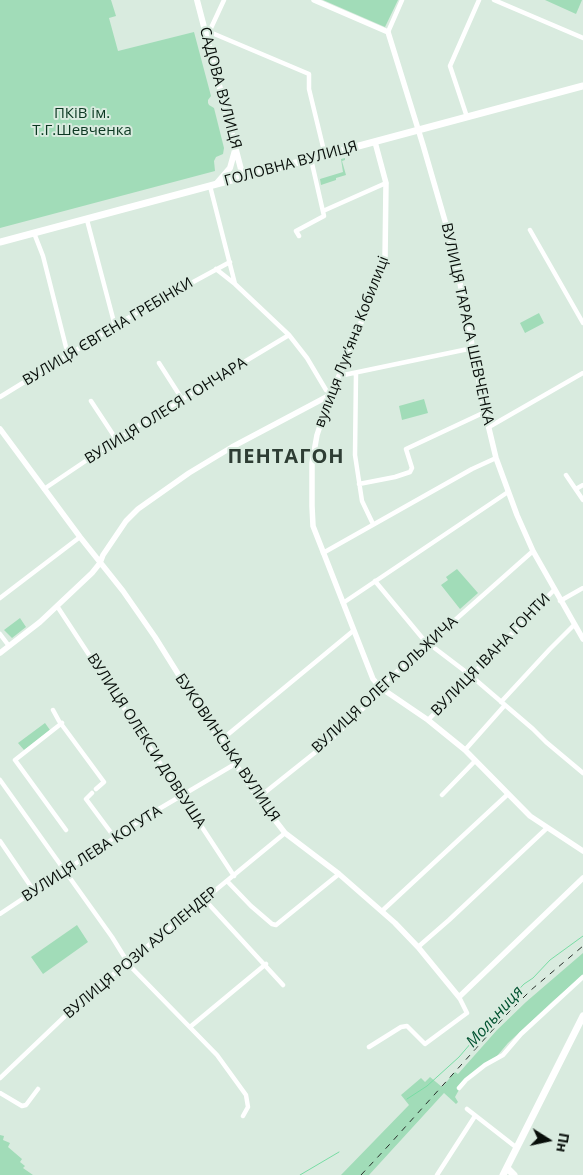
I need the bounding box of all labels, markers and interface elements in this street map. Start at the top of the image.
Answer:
street label: САДОВА ВУЛИЦЯ [195,25,245,151]
park label: ПКіВ ім. Т.Г.Шевченка [32,105,132,140]
street label: ГОЛОВНА ВУЛИЦЯ [222,138,360,190]
street label: ВУЛИЦЯ ТАРАСА ШЕВЧЕНКА [437,221,497,427]
street label: вулиця Лукʼяна Кобилиці [311,254,393,430]
street label: ВУЛИЦЯ ЄВГЕНА ГРЕБІНКИ [20,274,196,390]
street label: ВУЛИЦЯ ОЛЕСЯ ГОНЧАРА [82,354,250,468]
district label: ПЕНТАГОН [226,445,346,469]
street label: ВУЛИЦЯ ІВАНА ГОНТИ [428,590,554,720]
street label: ВУЛИЦЯ ОЛЕГА ОЛЬЖИЧА [308,613,462,757]
street label: ВУЛИЦЯ ОЛЕКСИ ДОВБУША [83,650,209,832]
street label: БУКОВИНСЬКА ВУЛИЦЯ [171,671,283,825]
street label: ВУЛИЦЯ ЛЕВА КОГУТА [19,802,165,906]
street label: ВУЛИЦЯ РОЗИ АУСЛЕНДЕР [60,883,222,1023]
water label: Мольниця [462,982,528,1052]
north arrow [523,1115,573,1165]
text: Пн [552,1131,574,1154]

